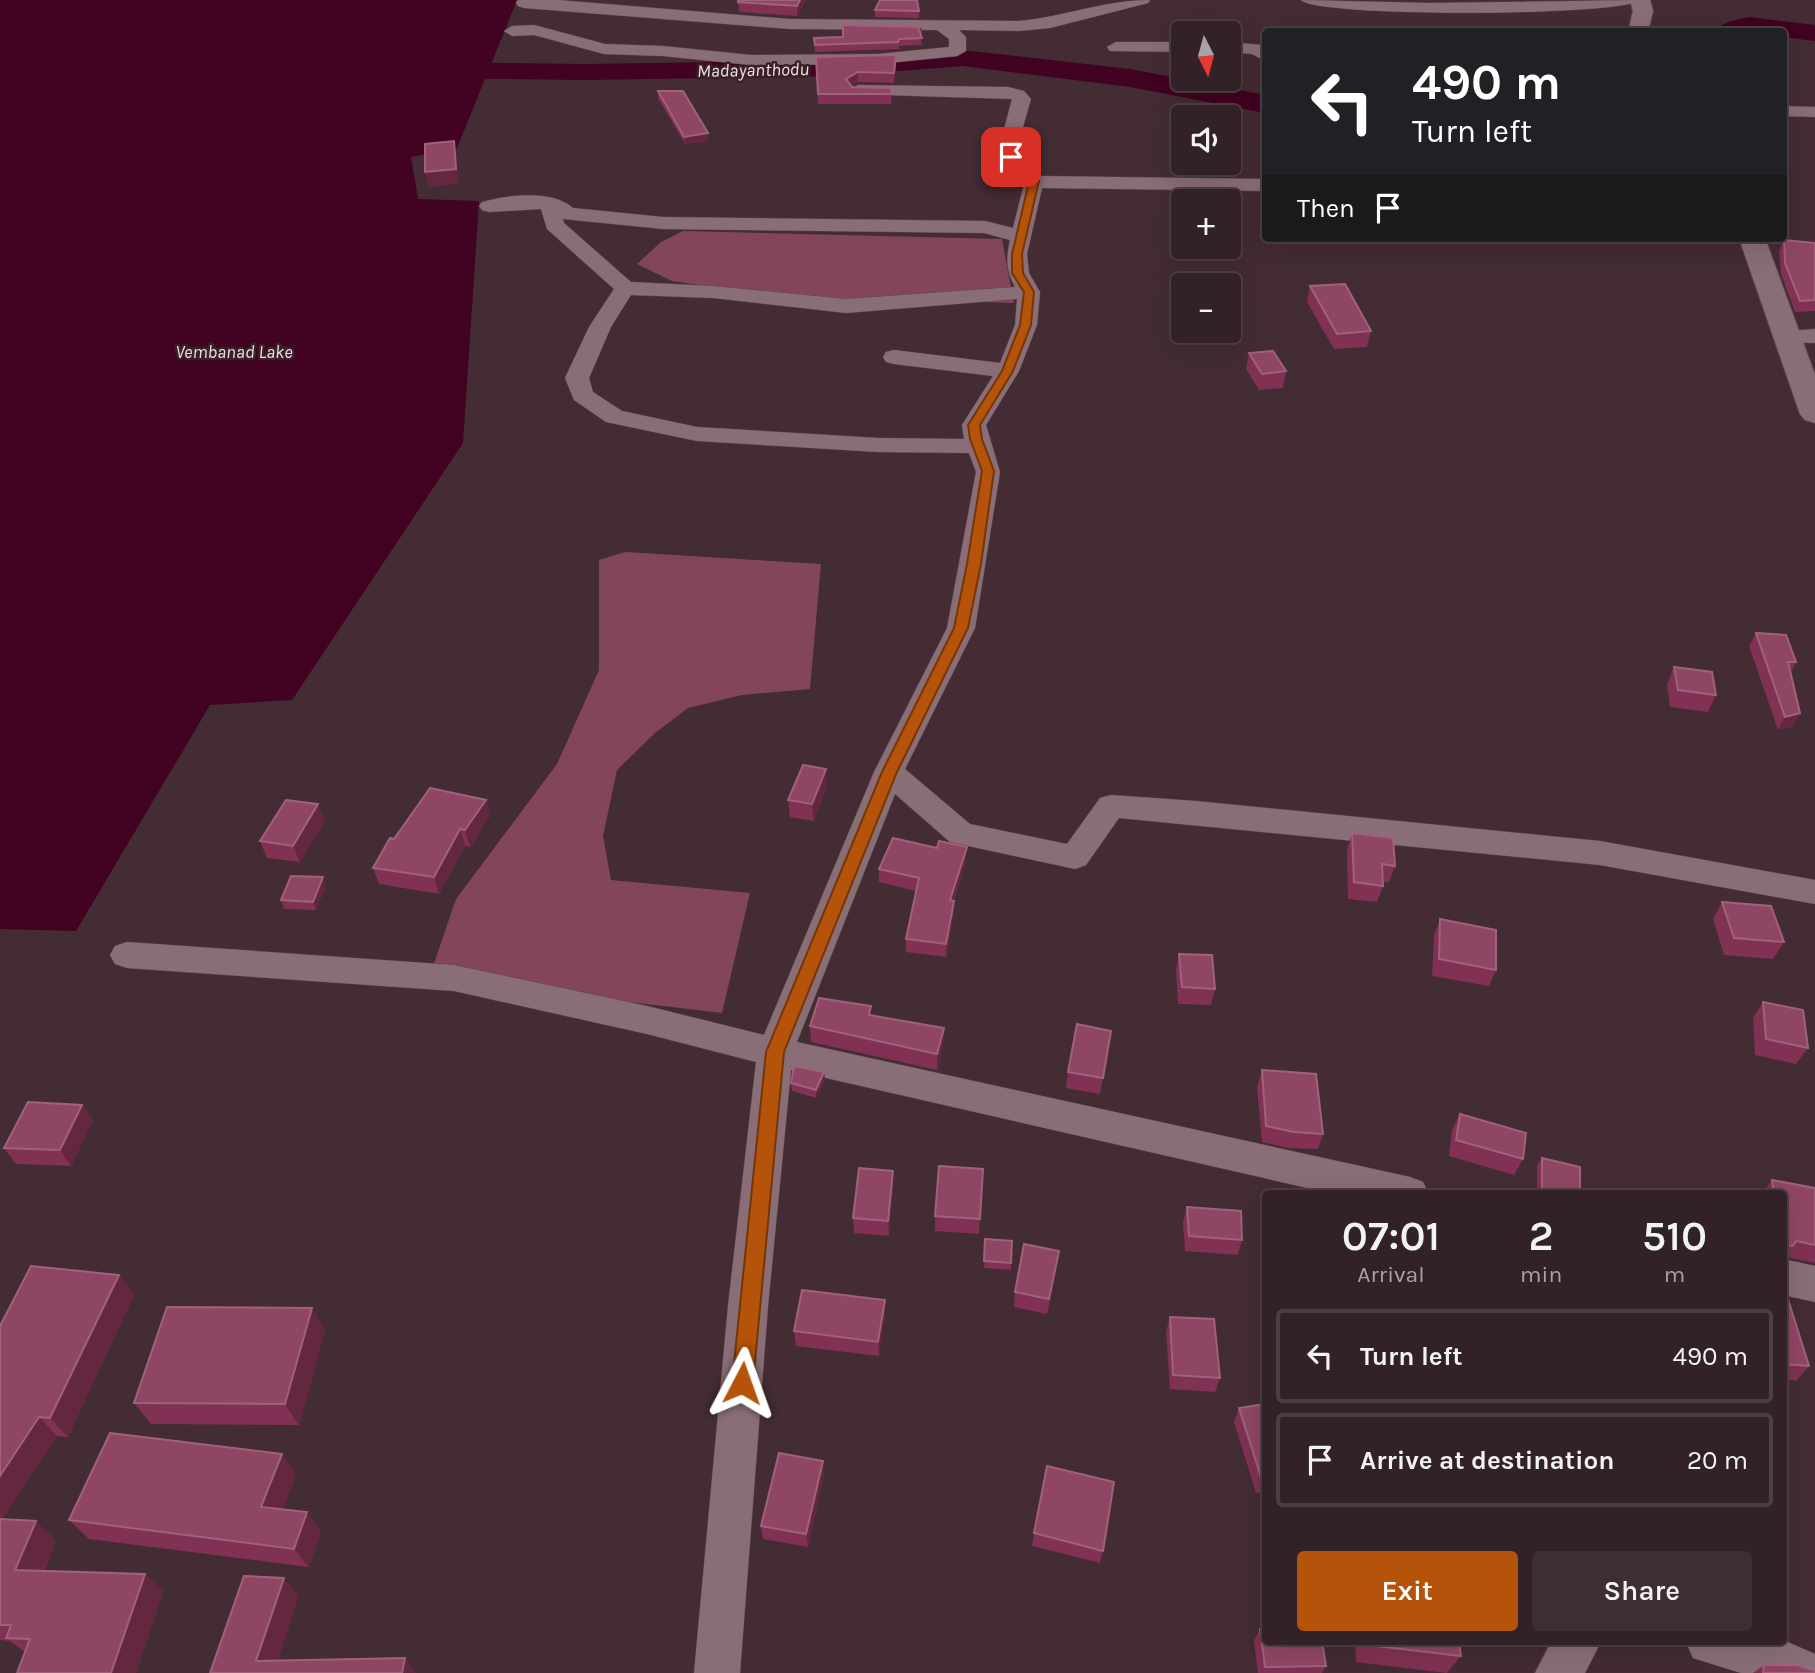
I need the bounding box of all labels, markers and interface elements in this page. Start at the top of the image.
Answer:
north arrow [1171,21,1241,91]
map controls [1171,21,1241,343]
text: 490 m [1412,54,1561,111]
icon: left [1297,56,1388,147]
water label: Madayanthodu [697,58,809,82]
button: sound [1171,105,1241,175]
text: Turn left [1412,113,1532,150]
pin [981,127,1041,187]
icon: arrive [992,138,1030,176]
button: + [1171,189,1241,259]
icon: arrive [1369,189,1407,227]
text: Then [1297,193,1355,224]
button: − [1171,273,1241,343]
water label: Vembanad Lake [175,341,293,363]
text: 07:01 [1342,1211,1440,1261]
text: 2 [1529,1211,1554,1261]
text: 510 [1642,1211,1707,1261]
text: Arrival [1357,1261,1425,1288]
text: min [1520,1261,1562,1288]
text: m [1664,1261,1685,1288]
icon: left [1301,1337,1339,1375]
text: Turn left [1360,1341,1462,1372]
text: 490 m [1672,1341,1748,1372]
position arrow [705,1346,779,1420]
icon: arrive [1301,1441,1339,1479]
text: Arrive at destination [1360,1445,1614,1476]
text: 20 m [1687,1445,1748,1476]
button: Exit [1297,1551,1518,1631]
button: Share [1532,1551,1752,1631]

